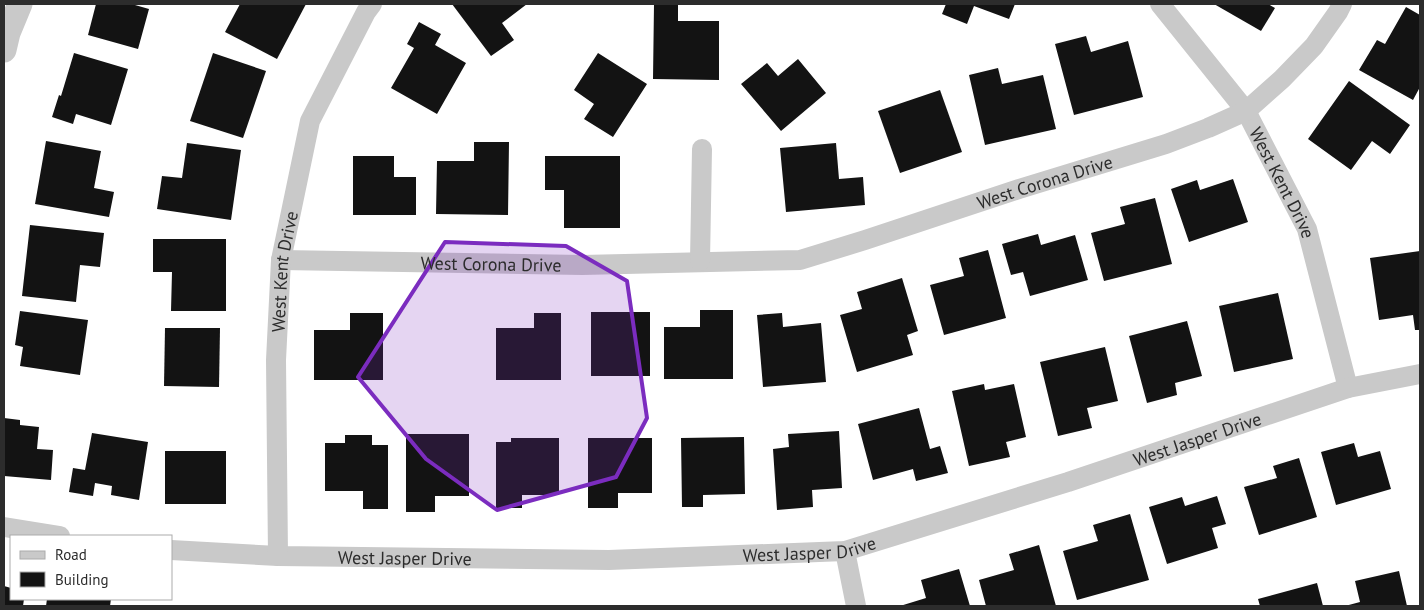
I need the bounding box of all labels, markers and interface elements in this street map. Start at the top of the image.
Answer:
street label: West Kent Drive [1245,123,1320,241]
street label: West Corona Drive [974,150,1115,214]
street label: West Kent Drive [266,209,302,333]
street label: West Corona Drive [420,251,562,276]
street label: West Jasper Drive [1130,406,1264,471]
street label: West Jasper Drive [742,531,879,566]
legend [10,535,172,600]
text: Road [55,545,87,564]
street label: West Jasper Drive [338,545,472,570]
text: Building [55,570,109,589]

